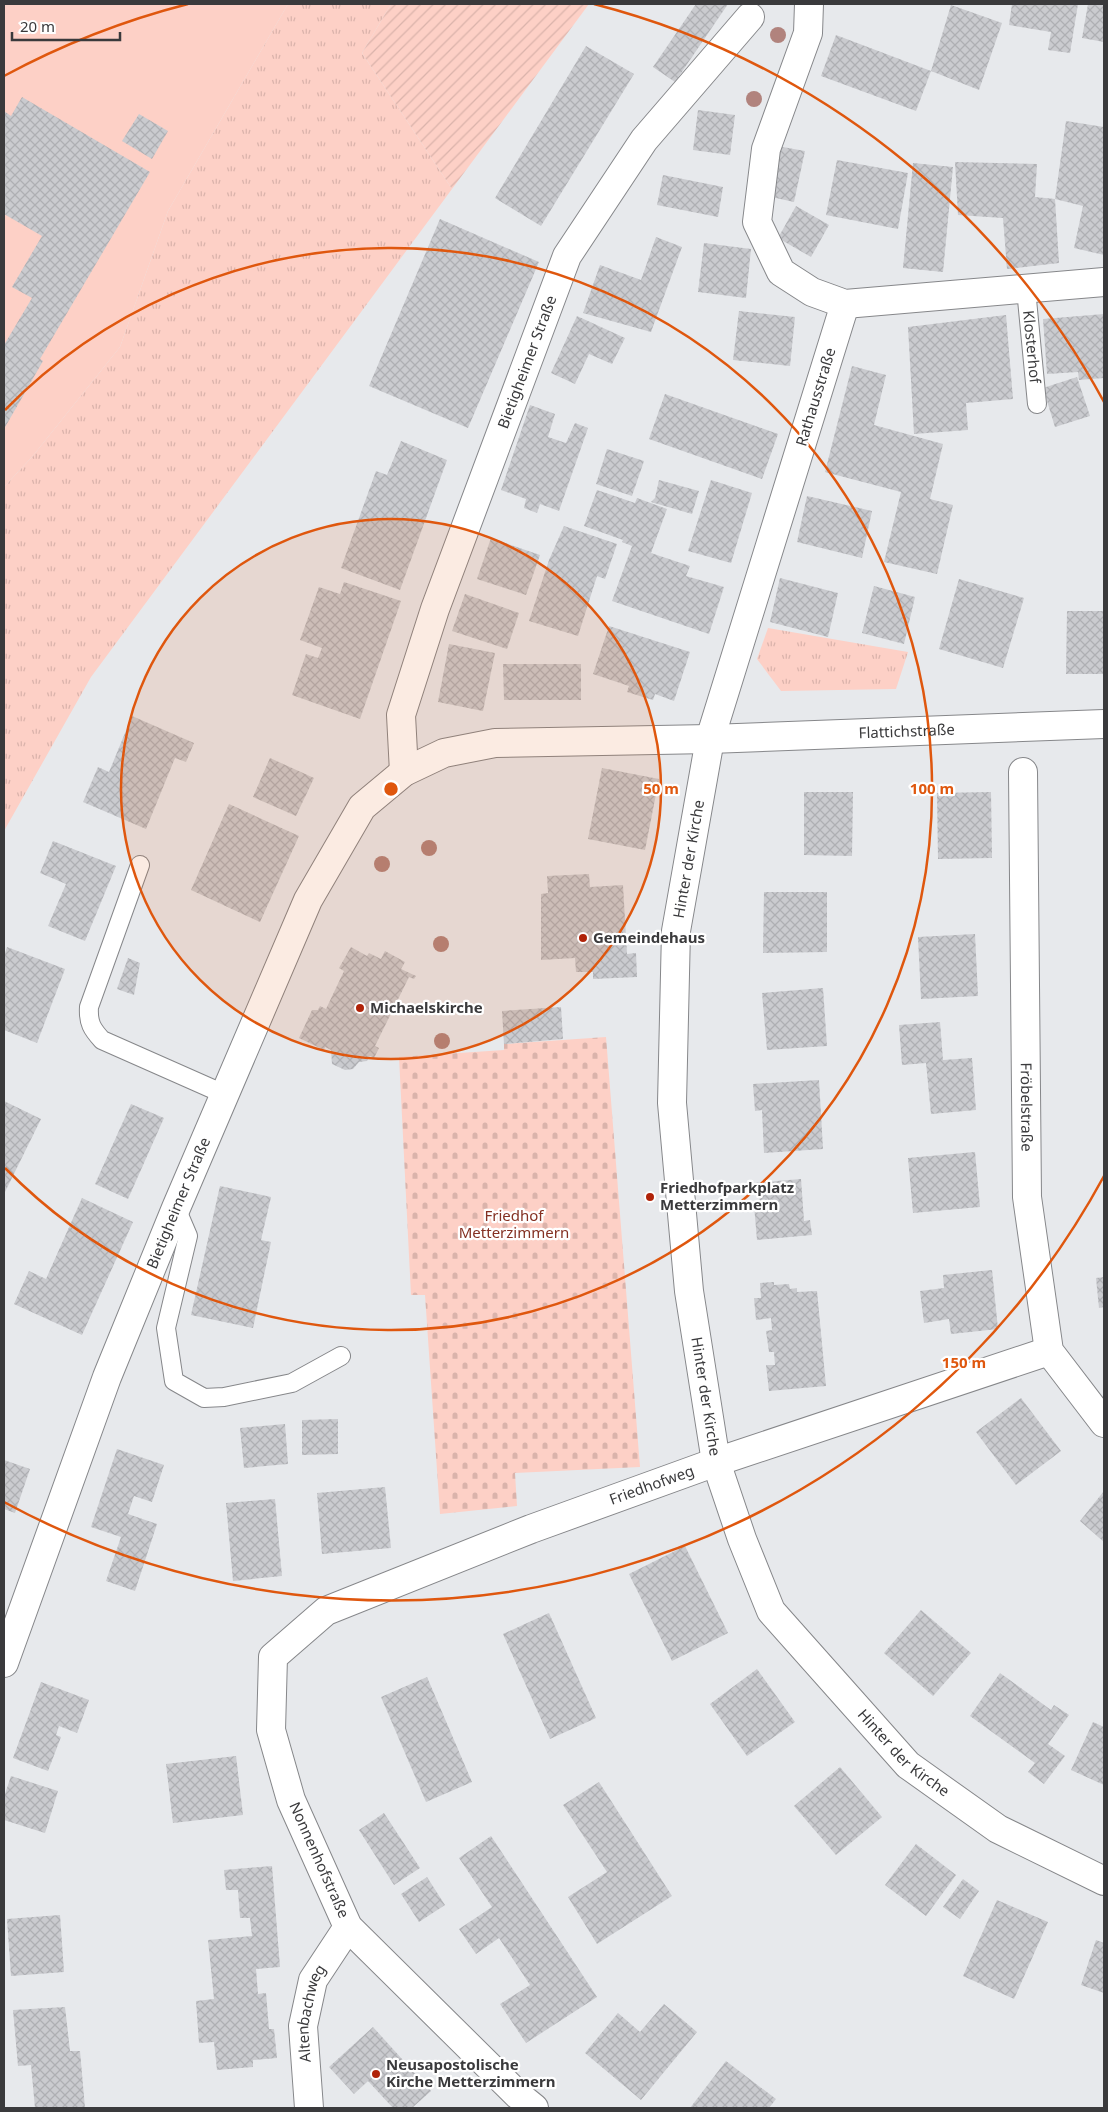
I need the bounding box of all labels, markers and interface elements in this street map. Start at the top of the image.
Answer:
scale bar [12,10,120,42]
text: 20 m [20,16,55,36]
street label: Bietigheimer Straße [492,292,560,431]
street label: Klosterhof [1019,309,1046,385]
street label: Rathausstraße [791,345,840,448]
street label: Flattichstraße [858,719,955,742]
text: 50 m [643,778,679,798]
text: 100 m [910,778,954,798]
centre of rings [382,780,400,798]
street label: Hinter der Kirche [668,798,708,920]
place label: Gemeindehaus [593,927,705,947]
marker: Gemeindehaus [577,932,589,944]
place label: Michaelskirche [370,997,483,1017]
marker: Michaelskirche [354,1002,366,1014]
street label: Fröbelstraße [1017,1062,1038,1152]
street label: Bietigheimer Straße [141,1134,214,1272]
place label: Friedhofparkplatz Metterzimmern [660,1177,794,1214]
marker: Friedhofparkplatz Metterzimmern [644,1191,656,1203]
park label: Friedhof Metterzimmern [459,1205,569,1242]
street label: Hinter der Kirche [687,1335,726,1457]
text: 150 m [942,1352,986,1372]
street label: Friedhofweg [606,1460,696,1509]
street label: Hinter der Kirche [854,1704,954,1801]
street label: Nonnenhofstraße [285,1798,354,1921]
street label: Altenbachweg [292,1960,330,2063]
place label: Neusapostolische Kirche Metterzimmern [386,2054,556,2091]
marker: Neusapostolische Kirche Metterzimmern [370,2068,382,2080]

